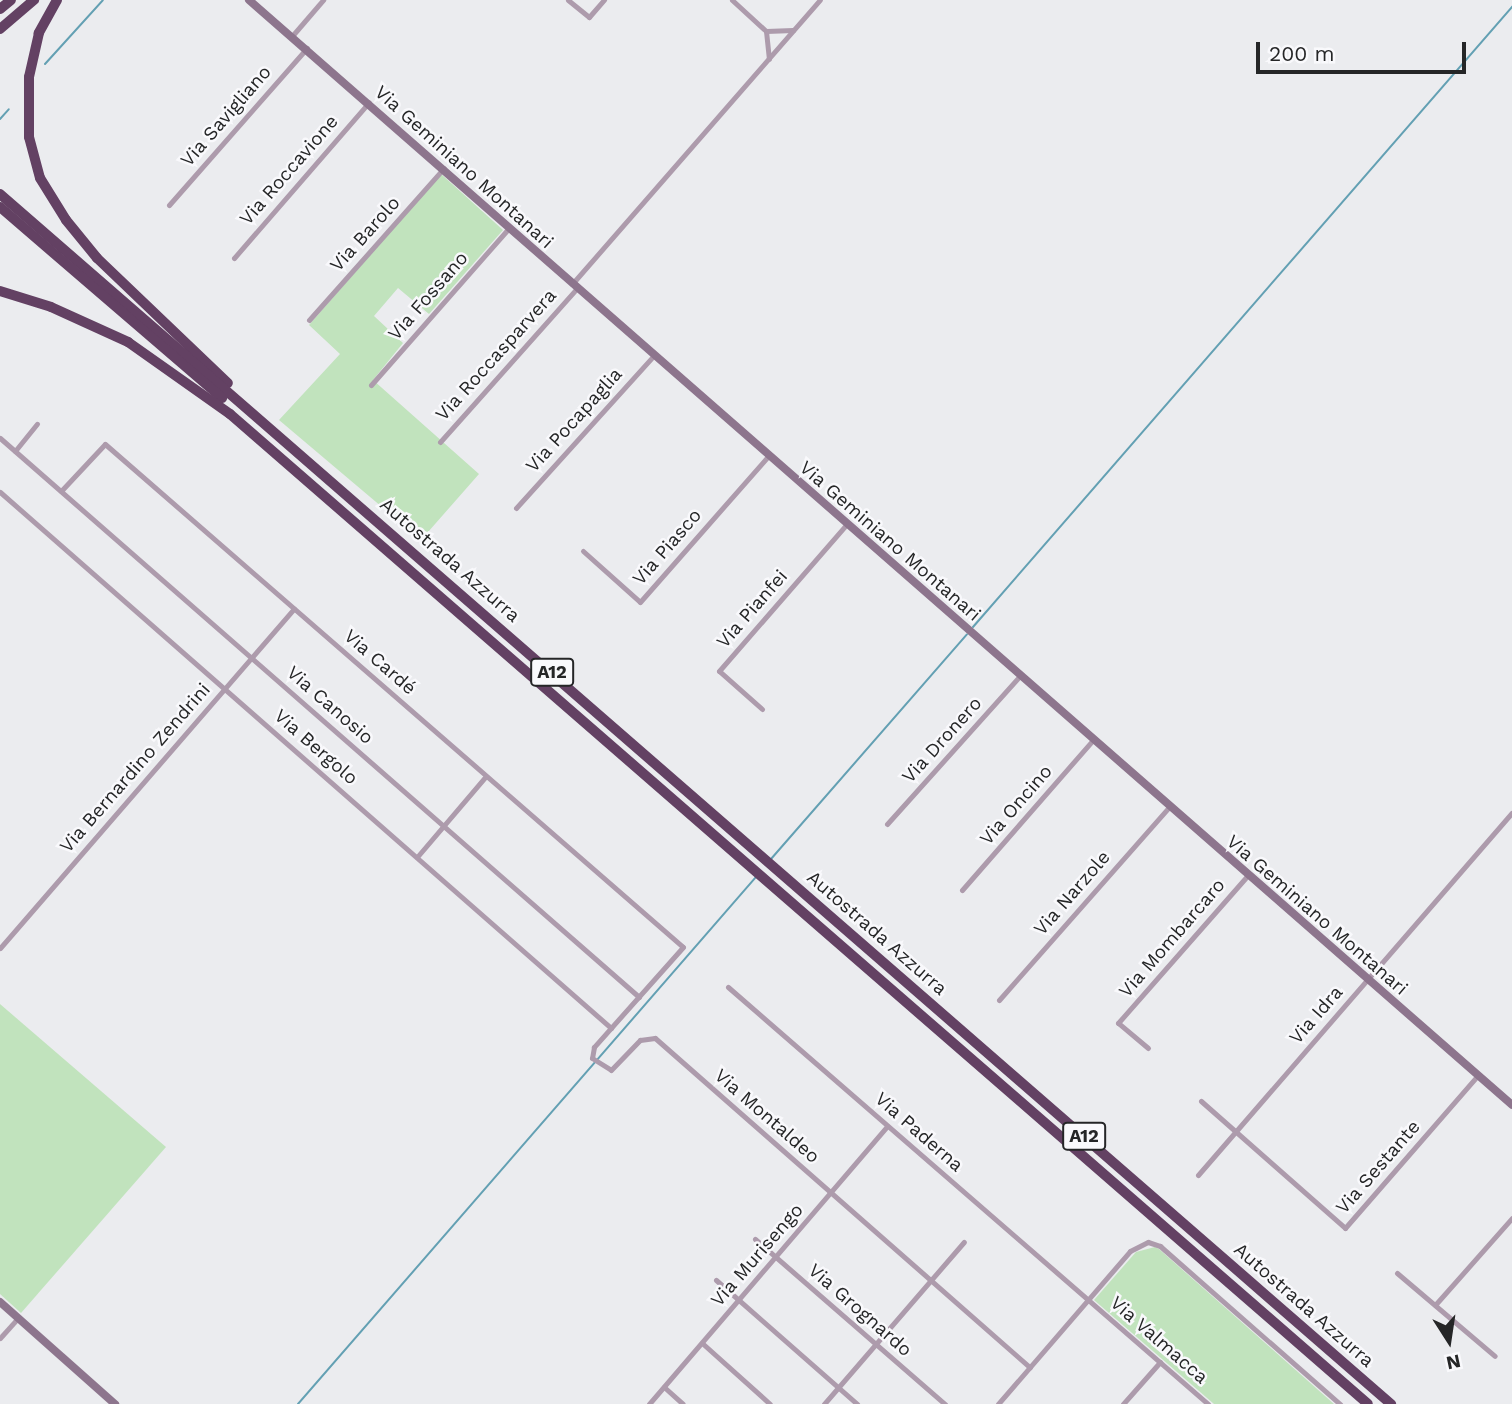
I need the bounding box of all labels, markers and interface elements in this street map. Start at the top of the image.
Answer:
scale bar [1260,28,1470,72]
text: 200 m [1269,41,1335,66]
street label: Via Savigliano [176,61,276,171]
street label: Via Geminiano Montanari [370,81,558,253]
street label: Via Roccavione [235,110,343,230]
street label: Via Barolo [325,192,405,276]
street label: Via Fossano [383,247,473,345]
street label: Via Roccasparvera [431,284,561,426]
street label: Via Pocapaglia [521,363,627,477]
street label: Via Geminiano Montanari [795,456,985,626]
street label: Autostrada Azzurra [375,493,525,627]
street label: Via Piasco [628,504,706,590]
street label: Via Pianfei [712,565,792,653]
street label: Via Cardé [339,624,421,700]
road number: A12 [529,658,575,686]
street label: Via Canosio [282,661,378,749]
street label: Via Bernardino Zendrini [55,678,215,858]
street label: Via Dronero [897,692,987,788]
street label: Via Bergolo [269,704,363,790]
street label: Via Oncino [975,760,1057,850]
street label: Via Geminiano Montanari [1222,830,1412,1000]
street label: Via Narzole [1029,846,1115,940]
street label: Autostrada Azzurra [802,866,952,1000]
street label: Via Mombarcaro [1114,874,1230,1002]
street label: Via Idra [1284,981,1348,1049]
street label: Via Montaldeo [710,1064,824,1168]
street label: Via Paderna [870,1087,968,1177]
street label: Via Sestante [1331,1115,1425,1219]
road number: A12 [1061,1121,1107,1150]
street label: Via Murisengo [706,1199,808,1311]
street label: Autostrada Azzurra [1229,1238,1379,1372]
street label: Via Grognardo [803,1259,917,1361]
street label: Via Valmacca [1105,1291,1213,1389]
north arrow [1414,1306,1484,1376]
text: N [1444,1349,1463,1375]

